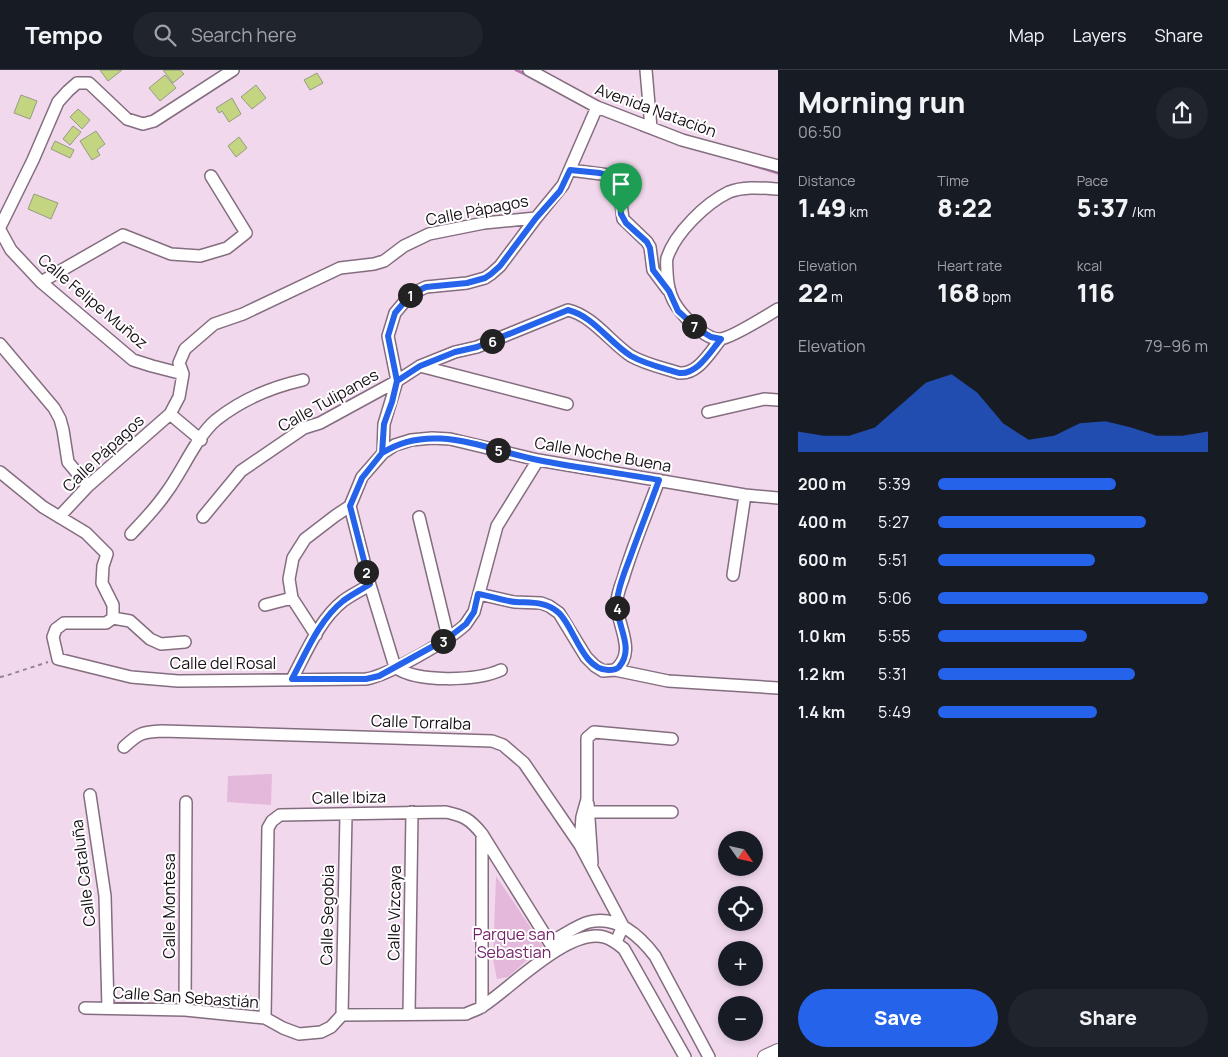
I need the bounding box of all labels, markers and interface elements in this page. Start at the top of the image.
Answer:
search box [133,12,483,57]
text: Tempo [25,18,103,51]
icon: search [151,21,179,49]
text: Search here [191,22,297,48]
text: Map [1009,23,1044,47]
text: Layers [1072,23,1126,47]
text: Share [1154,23,1203,47]
street label: Avenida Natación [592,78,720,142]
text: Morning run [798,83,965,121]
button: share [1156,87,1208,139]
text: 06:50 [798,121,841,143]
pin [600,163,642,214]
icon: arrive [607,170,635,198]
text: Distance [798,171,855,190]
text: Time [937,171,969,190]
text: Pace [1077,171,1108,190]
street label: Calle Pápagos [424,189,530,231]
text: 1.49 [798,190,847,225]
text: 8:22 [937,190,992,225]
text: 5:37 [1077,190,1129,225]
text: km [847,202,868,221]
text: /km [1129,202,1156,221]
street label: Calle Felipe Muñoz [33,249,153,353]
text: Elevation [798,256,857,275]
text: Heart rate [937,256,1002,275]
text: kcal [1077,256,1102,275]
text: 22 [798,275,828,310]
text: 168 [937,275,980,310]
text: 116 [1077,275,1115,310]
pin: 1 [398,282,422,308]
text: 1 [407,286,414,305]
text: m [828,287,843,306]
text: bpm [980,287,1011,306]
pin: 7 [682,314,706,338]
text: 7 [691,317,698,336]
pin: 6 [480,328,504,354]
text: 6 [488,332,497,351]
text: Elevation [798,335,866,357]
text: 79–96 m [1145,335,1208,357]
street label: Calle Tulipanes [274,363,382,437]
street label: Calle Pápagos [57,409,149,497]
street label: Calle Noche Buena [533,431,673,477]
pin: 5 [486,438,510,462]
text: 5 [494,441,503,460]
text: 200 m [798,473,846,495]
text: 5:39 [878,473,911,495]
text: 400 m [798,511,846,533]
text: 5:27 [878,511,909,533]
text: 600 m [798,549,847,571]
text: 5:51 [878,549,908,571]
pin: 2 [354,560,378,584]
text: 2 [362,563,371,582]
text: 800 m [798,587,846,609]
text: 5:06 [878,587,912,609]
pin: 4 [604,596,630,620]
text: 4 [613,599,622,618]
text: 1.0 km [798,625,846,647]
text: 5:55 [878,625,911,647]
pin: 3 [430,628,456,654]
text: 3 [439,632,448,651]
street label: Calle del Rosal [170,652,276,674]
text: 1.2 km [798,663,845,685]
text: 5:31 [878,663,907,685]
text: 1.4 km [798,701,845,723]
text: 5:49 [878,701,911,723]
street label: Calle Torralba [370,709,472,735]
street label: Calle Ibiza [312,785,386,809]
street label: Calle Cataluña [66,818,100,928]
north arrow [718,831,762,876]
map controls [718,831,763,1041]
street label: Calle Montesa [158,853,180,959]
street label: Calle Segobia [315,865,339,965]
street label: Calle Vizcaya [382,865,406,961]
button: locate [718,886,763,931]
park label: Parque san Sebastian [473,923,555,963]
button: + [718,941,763,986]
street label: Calle San Sebastián [112,981,260,1013]
button: Save [798,989,998,1047]
button: Share [1008,989,1208,1047]
button: − [718,996,763,1041]

